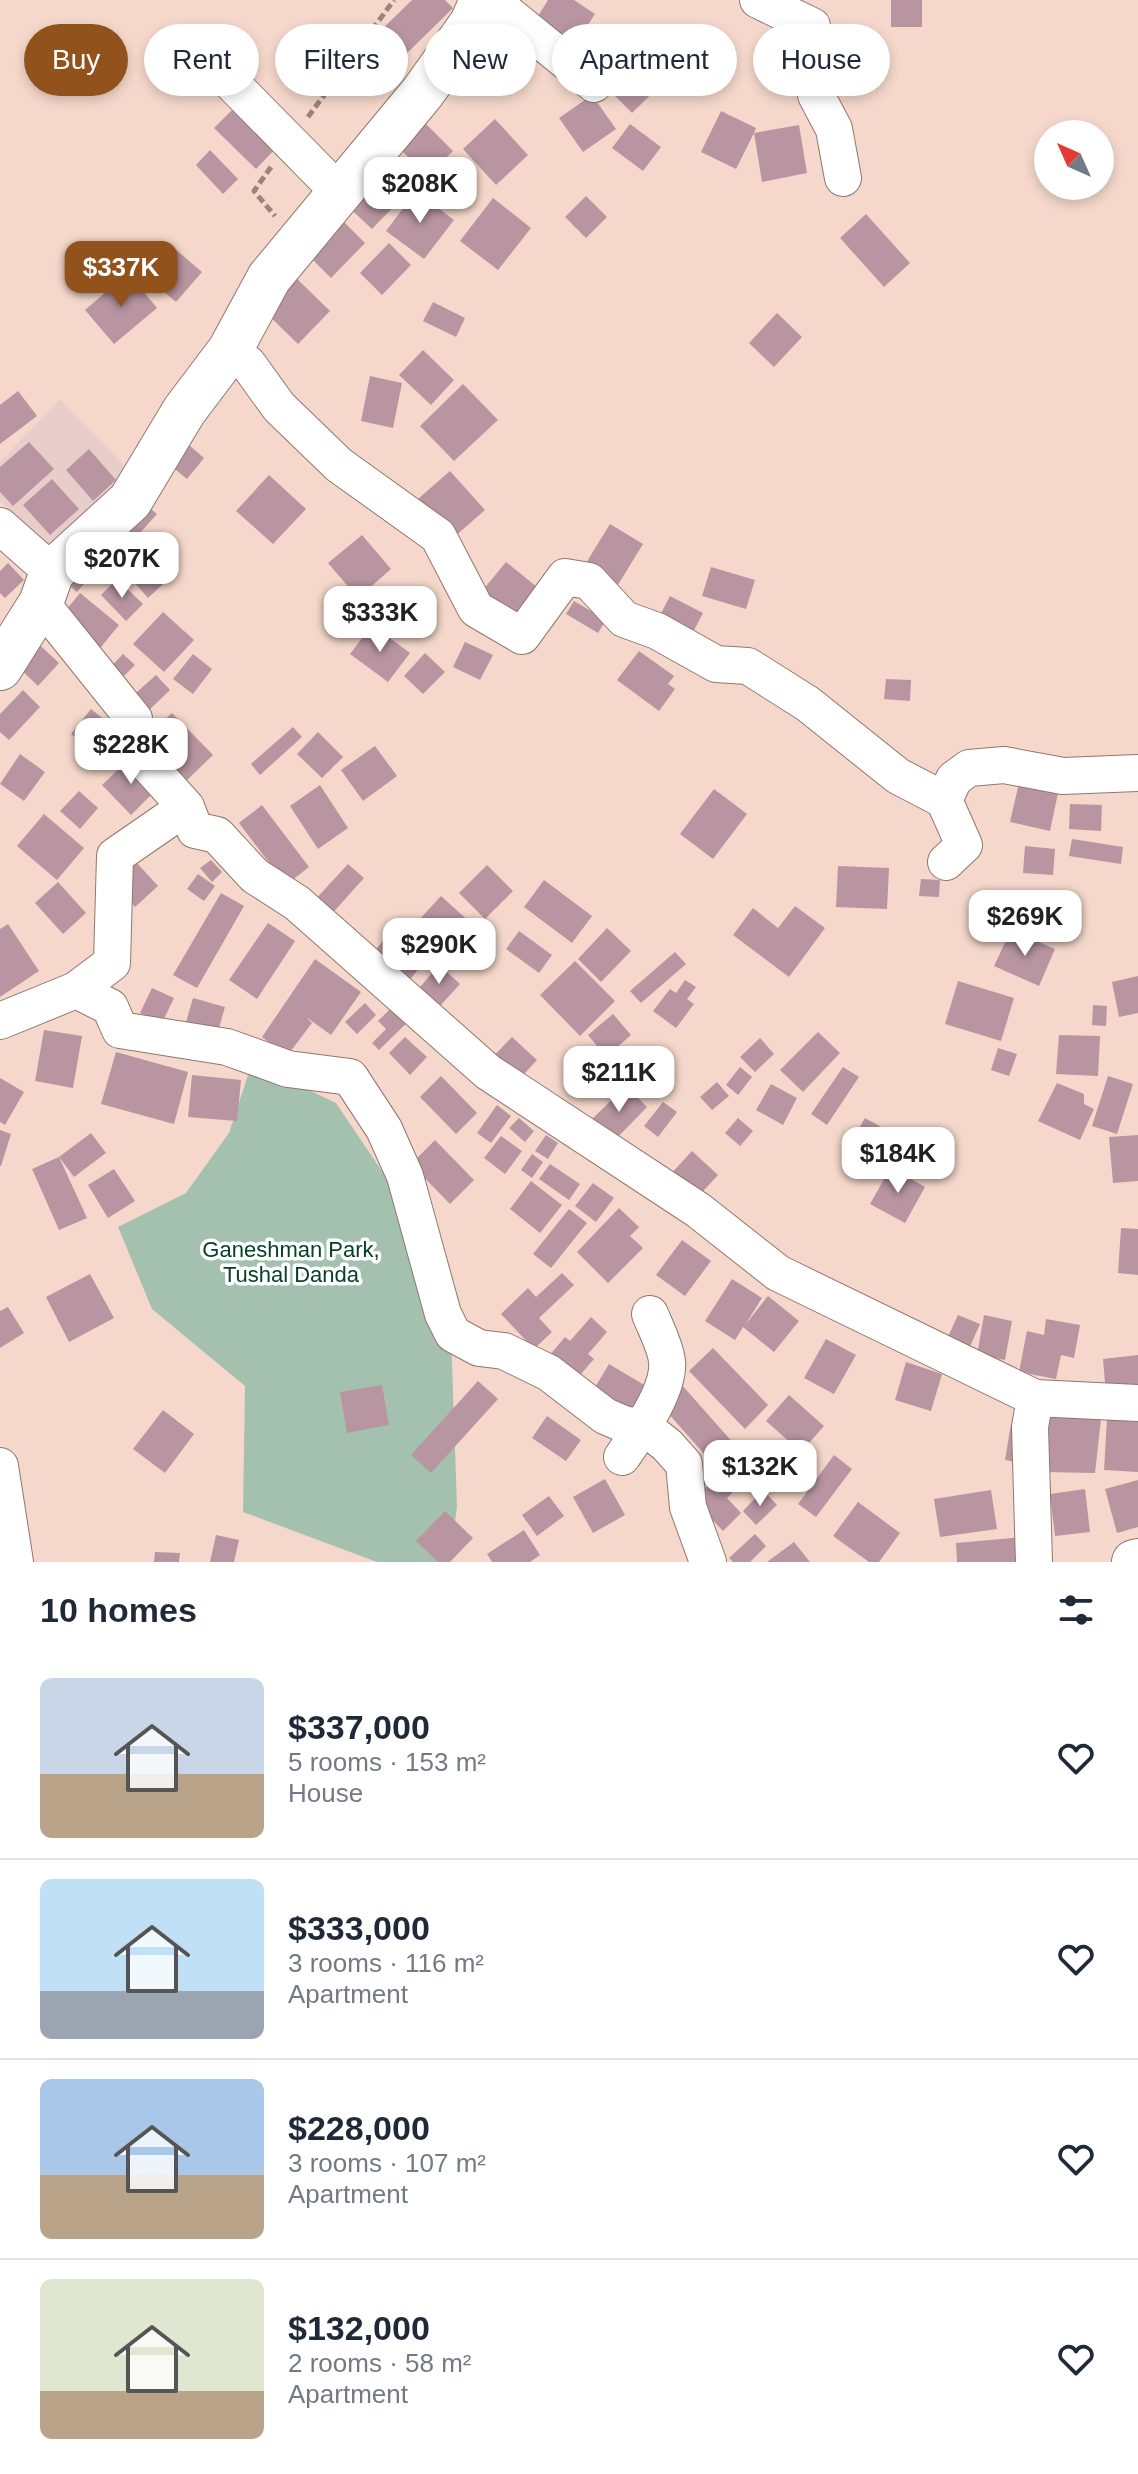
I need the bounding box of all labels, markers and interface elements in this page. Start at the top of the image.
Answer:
chip: Buy [24,24,128,96]
chip: Rent [144,24,259,96]
chip: Filters [275,24,408,96]
chip: New [424,24,536,96]
chip: Apartment [552,24,737,96]
chip: House [753,24,890,96]
north arrow [1034,120,1114,200]
map controls [1034,120,1114,200]
pin: $208K [364,157,476,225]
text: $208K [382,168,458,198]
pin: $337K [65,241,177,309]
text: $337K [83,252,159,282]
pin: $207K [66,532,178,600]
text: $207K [84,543,160,573]
pin: $333K [324,586,436,654]
text: $333K [342,597,418,627]
pin: $228K [75,718,187,786]
text: $228K [93,729,169,759]
pin: $269K [969,890,1081,958]
text: $269K [987,901,1063,931]
pin: $290K [383,918,495,986]
text: $290K [401,929,477,959]
pin: $211K [563,1046,675,1114]
text: $211K [581,1057,657,1087]
pin: $184K [842,1127,954,1195]
text: $184K [860,1138,936,1168]
park label: Ganeshman Park, Tushal Danda [202,1237,380,1287]
pin: $132K [704,1440,816,1508]
text: $132K [722,1451,798,1481]
icon: filters [1054,1588,1098,1632]
text: 10 homes [40,1591,197,1629]
text: $337,000 [288,1708,430,1746]
icon: home [104,1710,200,1806]
icon: heart [1054,1736,1098,1780]
text: 5 rooms · 153 m² [288,1747,486,1777]
text: House [288,1778,363,1808]
text: $333,000 [288,1909,430,1947]
icon: home [104,1911,200,2007]
icon: heart [1054,1937,1098,1981]
text: 3 rooms · 116 m² [288,1948,484,1978]
text: Apartment [288,1979,408,2009]
text: $228,000 [288,2109,430,2147]
icon: home [104,2111,200,2207]
icon: heart [1054,2137,1098,2181]
text: 3 rooms · 107 m² [288,2148,486,2178]
text: Apartment [288,2179,408,2209]
text: $132,000 [288,2309,430,2347]
icon: home [104,2311,200,2407]
icon: heart [1054,2337,1098,2381]
text: 2 rooms · 58 m² [288,2348,472,2378]
text: Apartment [288,2379,408,2409]

